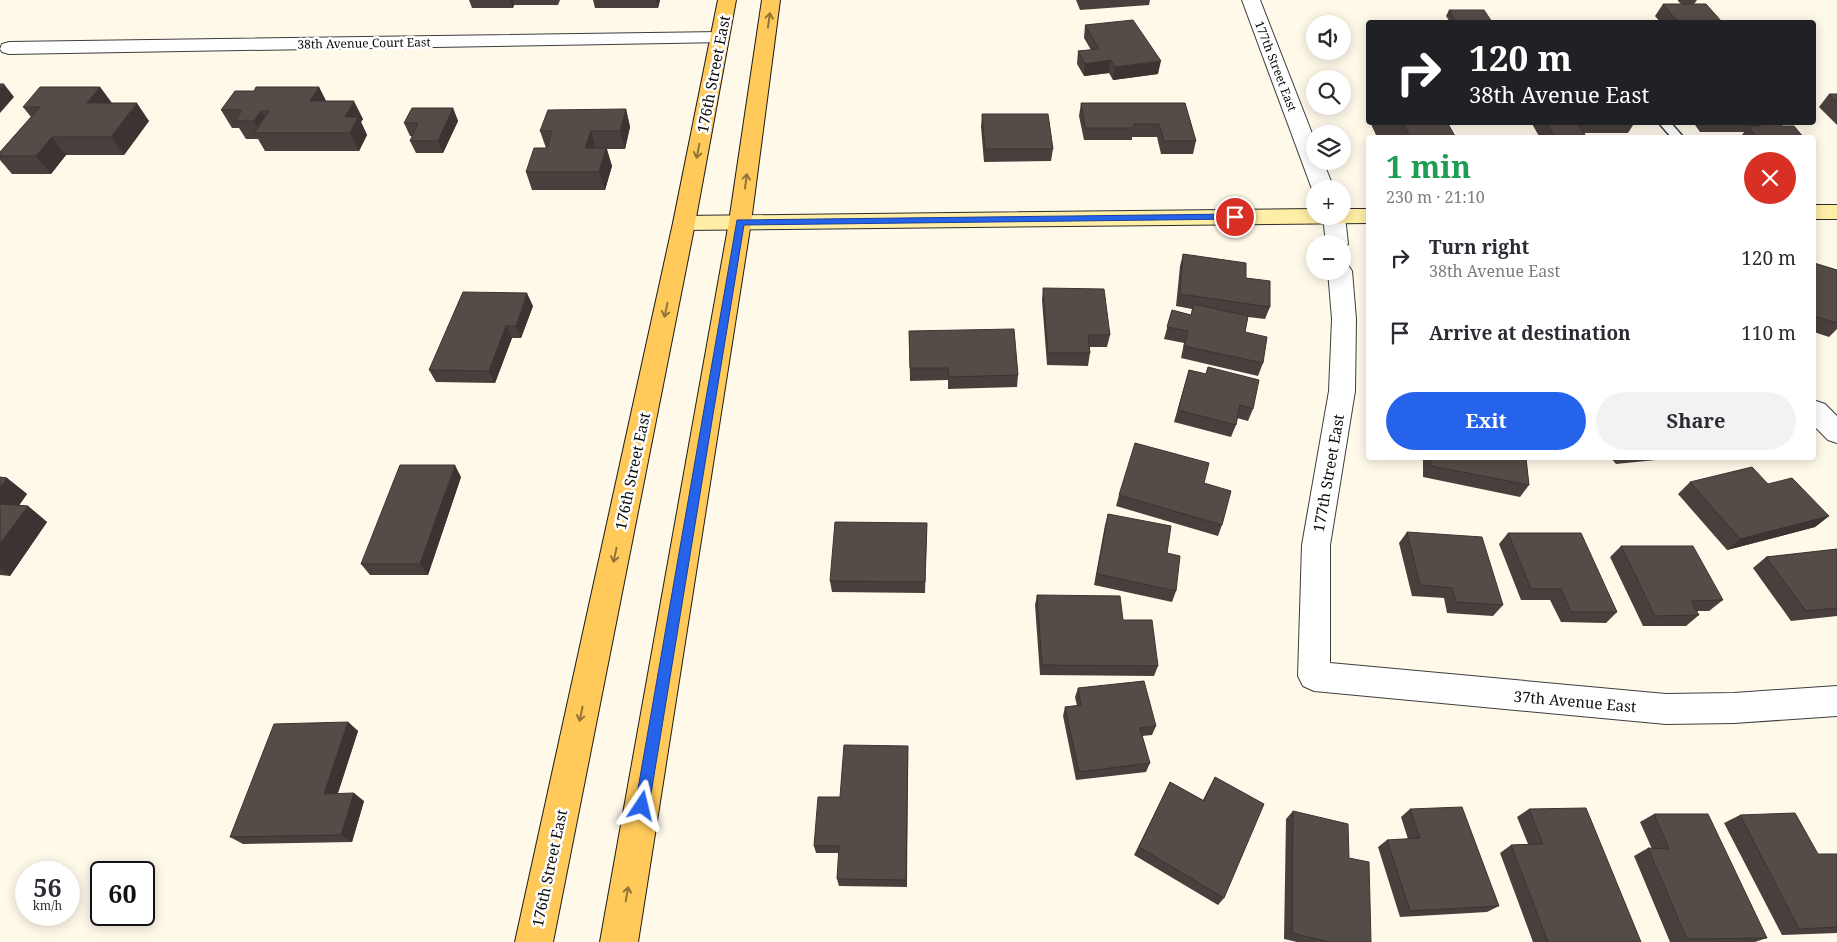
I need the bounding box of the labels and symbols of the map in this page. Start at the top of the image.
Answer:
street label: 176th Street East [692,13,734,135]
one-way arrow [764,13,774,29]
street label: 177th Street East [1251,18,1301,114]
street label: 38th Avenue Court East [297,33,431,53]
one-way arrow [693,143,703,159]
one-way arrow [741,174,751,190]
pin [1214,196,1256,238]
one-way arrow [661,302,670,318]
street label: 176th Street East [610,411,654,531]
street label: 177th Street East [1308,412,1348,534]
one-way arrow [610,547,619,563]
street label: 37th Avenue East [1513,686,1637,716]
one-way arrow [576,706,586,722]
position arrow [615,779,667,831]
street label: 176th Street East [527,808,571,928]
speed limit sign: 60 [90,861,155,926]
one-way arrow [623,886,633,902]

